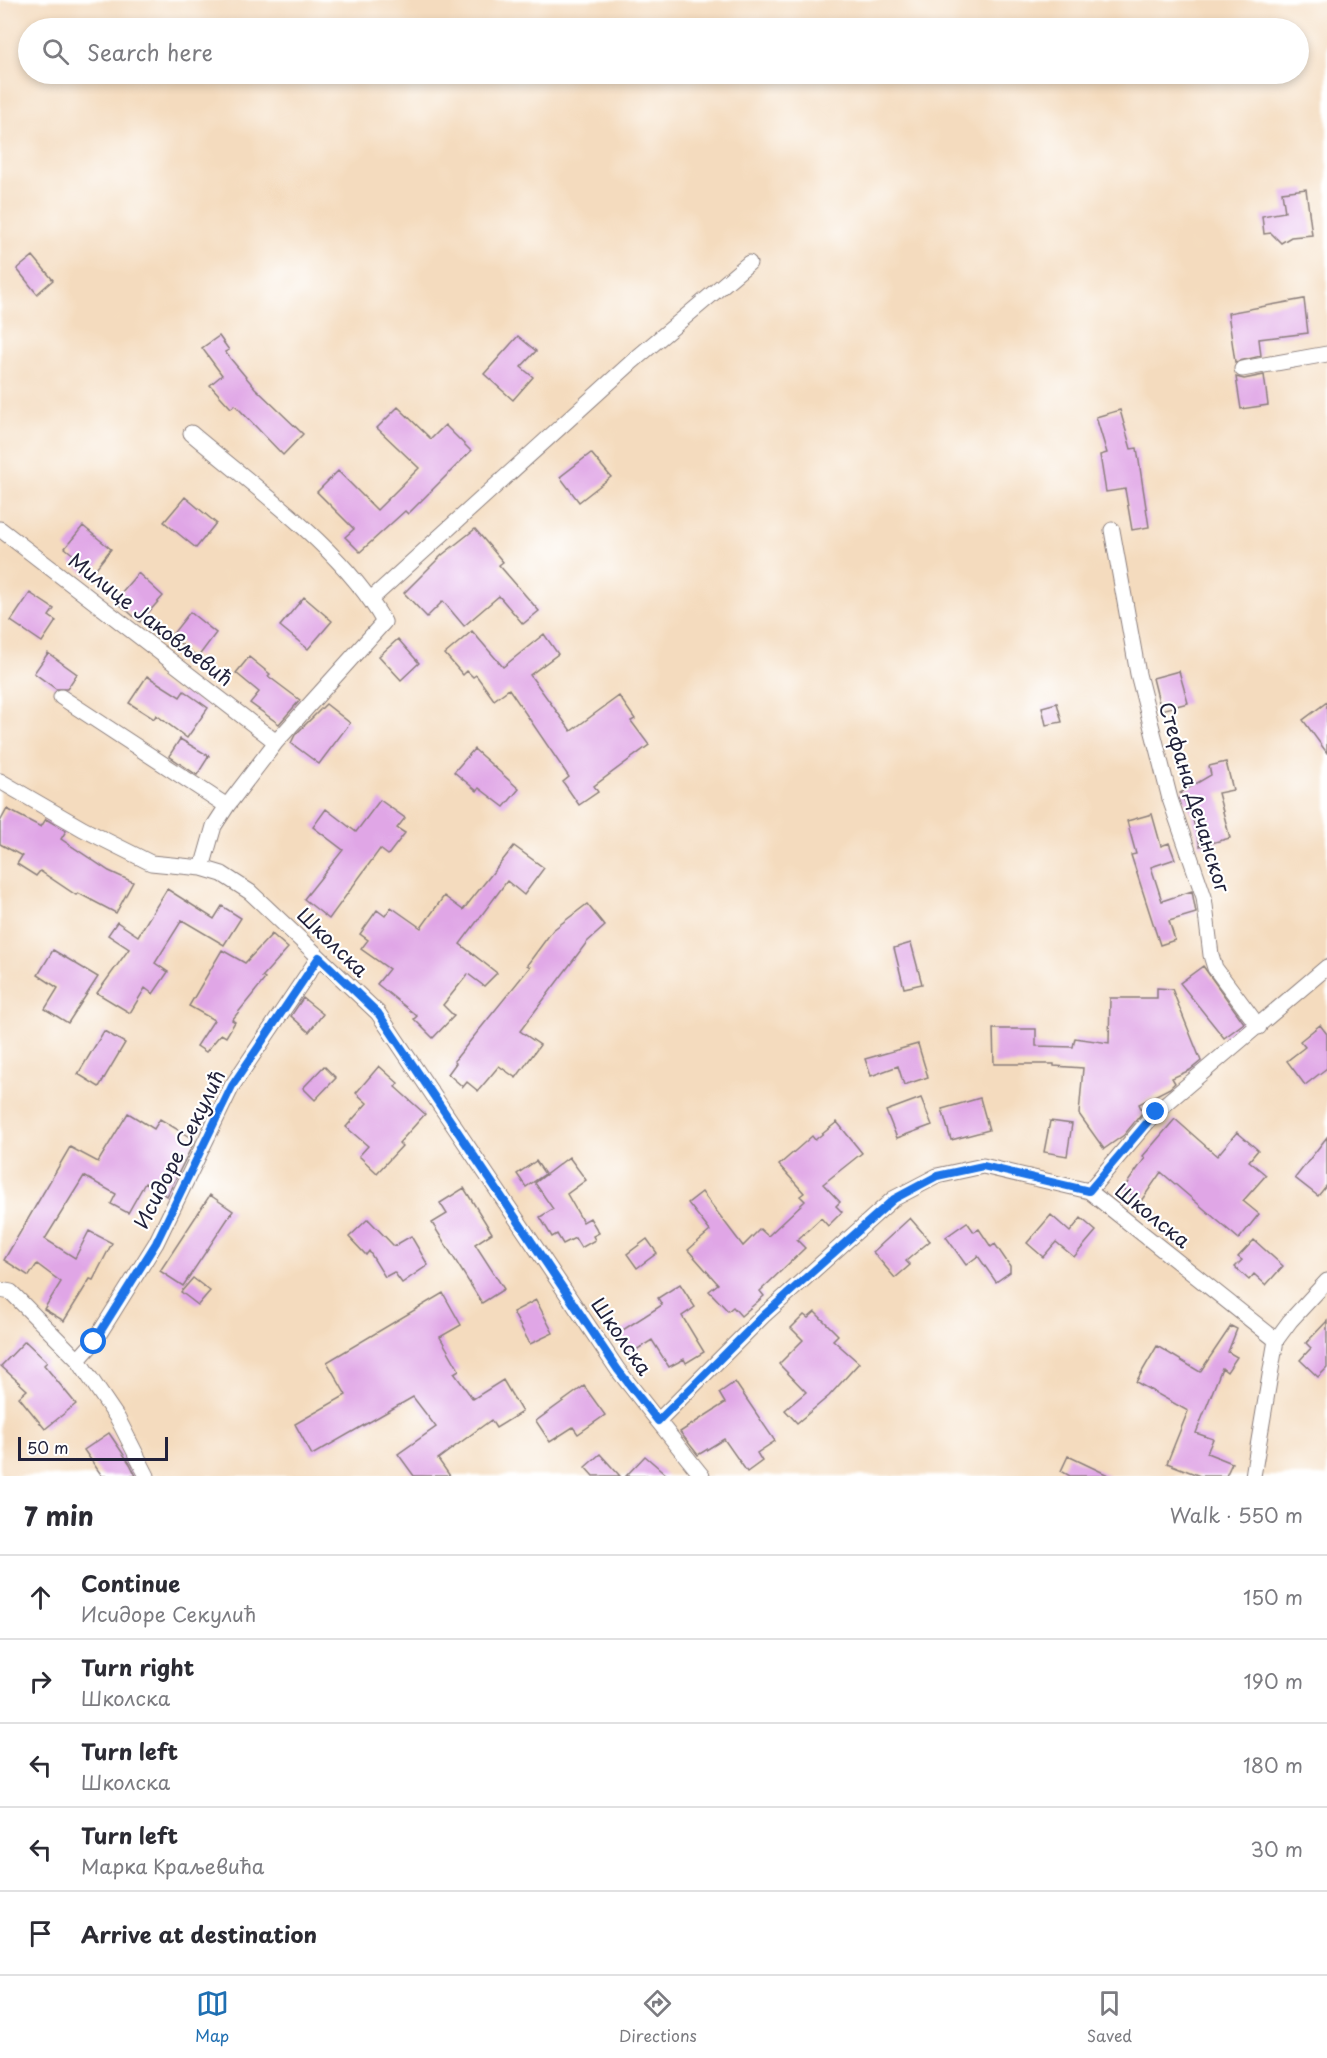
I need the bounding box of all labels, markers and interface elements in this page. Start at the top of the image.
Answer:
search box [18,18,1309,84]
icon: search [39,35,72,68]
text: Search here [87,35,213,68]
street label: Милице Јаковљевић [62,545,240,693]
street label: Стефана Дечанског [1152,698,1238,896]
street label: Школска [291,900,376,984]
street label: Исидоре Секулић [126,1064,232,1234]
route end [1142,1098,1168,1124]
street label: Школска [1109,1175,1197,1255]
street label: Школска [584,1291,660,1382]
route start [80,1328,106,1354]
scale bar [18,1434,168,1462]
text: 50 m [27,1435,68,1459]
text: 7 min [24,1496,94,1535]
text: Walk · 550 m [1170,1500,1303,1530]
text: Continue [81,1566,180,1599]
icon: ahead [24,1581,57,1614]
text: 150 m [1243,1582,1303,1612]
text: Исидоре Секулић [81,1599,256,1629]
text: Turn right [81,1650,194,1683]
icon: right [24,1665,57,1698]
text: 190 m [1244,1666,1303,1696]
text: Школска [81,1683,170,1713]
text: Turn left [81,1734,178,1767]
icon: left [24,1749,57,1782]
text: 180 m [1243,1750,1303,1780]
text: Школска [81,1767,170,1797]
text: Turn left [81,1818,178,1851]
icon: left [24,1833,57,1866]
text: 30 m [1250,1834,1303,1864]
text: Марка Краљевића [81,1851,264,1881]
icon: arrive [24,1917,57,1950]
text: Arrive at destination [81,1917,317,1950]
tab: Map [195,1987,229,2047]
tab: Directions [619,1987,697,2047]
tab: Saved [1087,1987,1132,2047]

